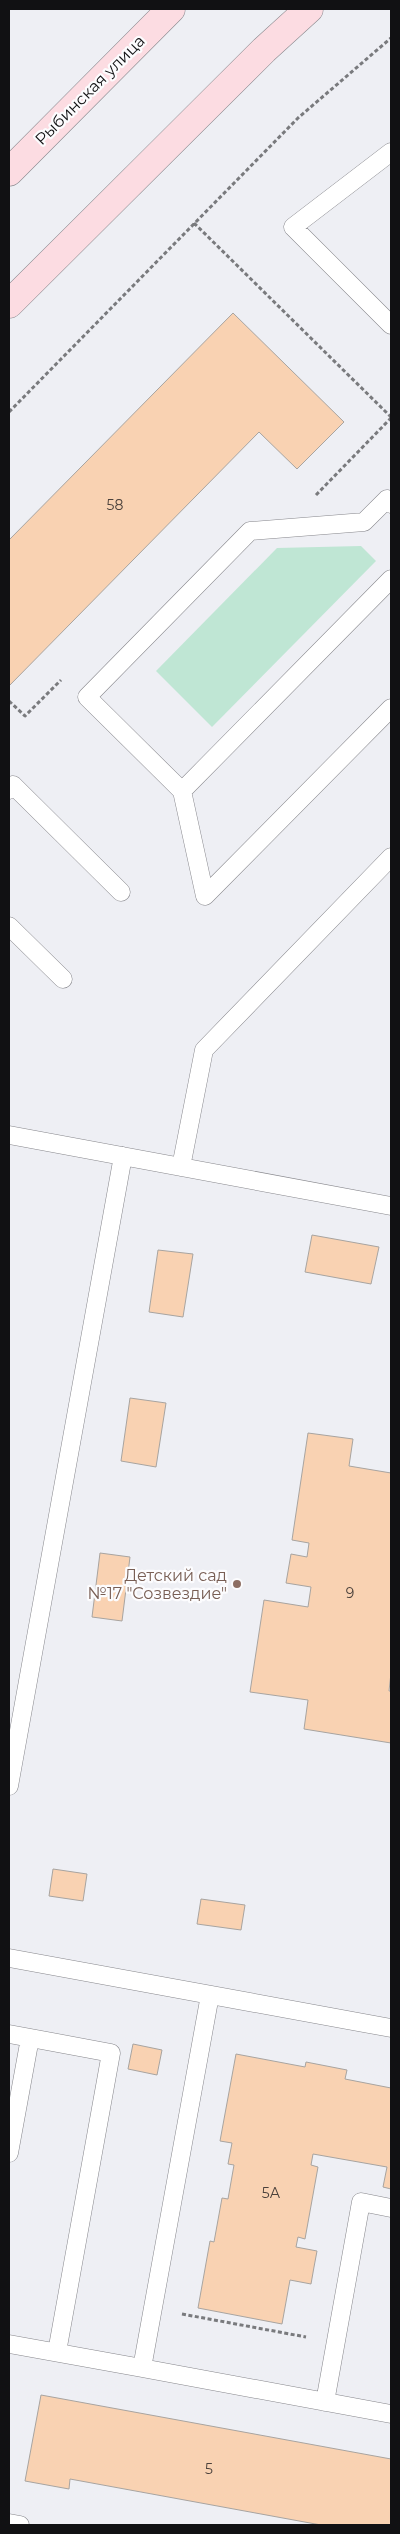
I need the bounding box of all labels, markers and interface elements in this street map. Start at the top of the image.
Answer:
street label: Рыбинская улица [31,31,149,149]
house number: 58 [107,496,123,514]
place label: Детский сад №17 "Созвездие" [87,1566,227,1603]
marker: Детский сад №17 "Созвездие" [231,1578,243,1590]
house number: 9 [346,1584,354,1602]
house number: 5А [262,2184,281,2202]
house number: 5 [205,2460,213,2478]

